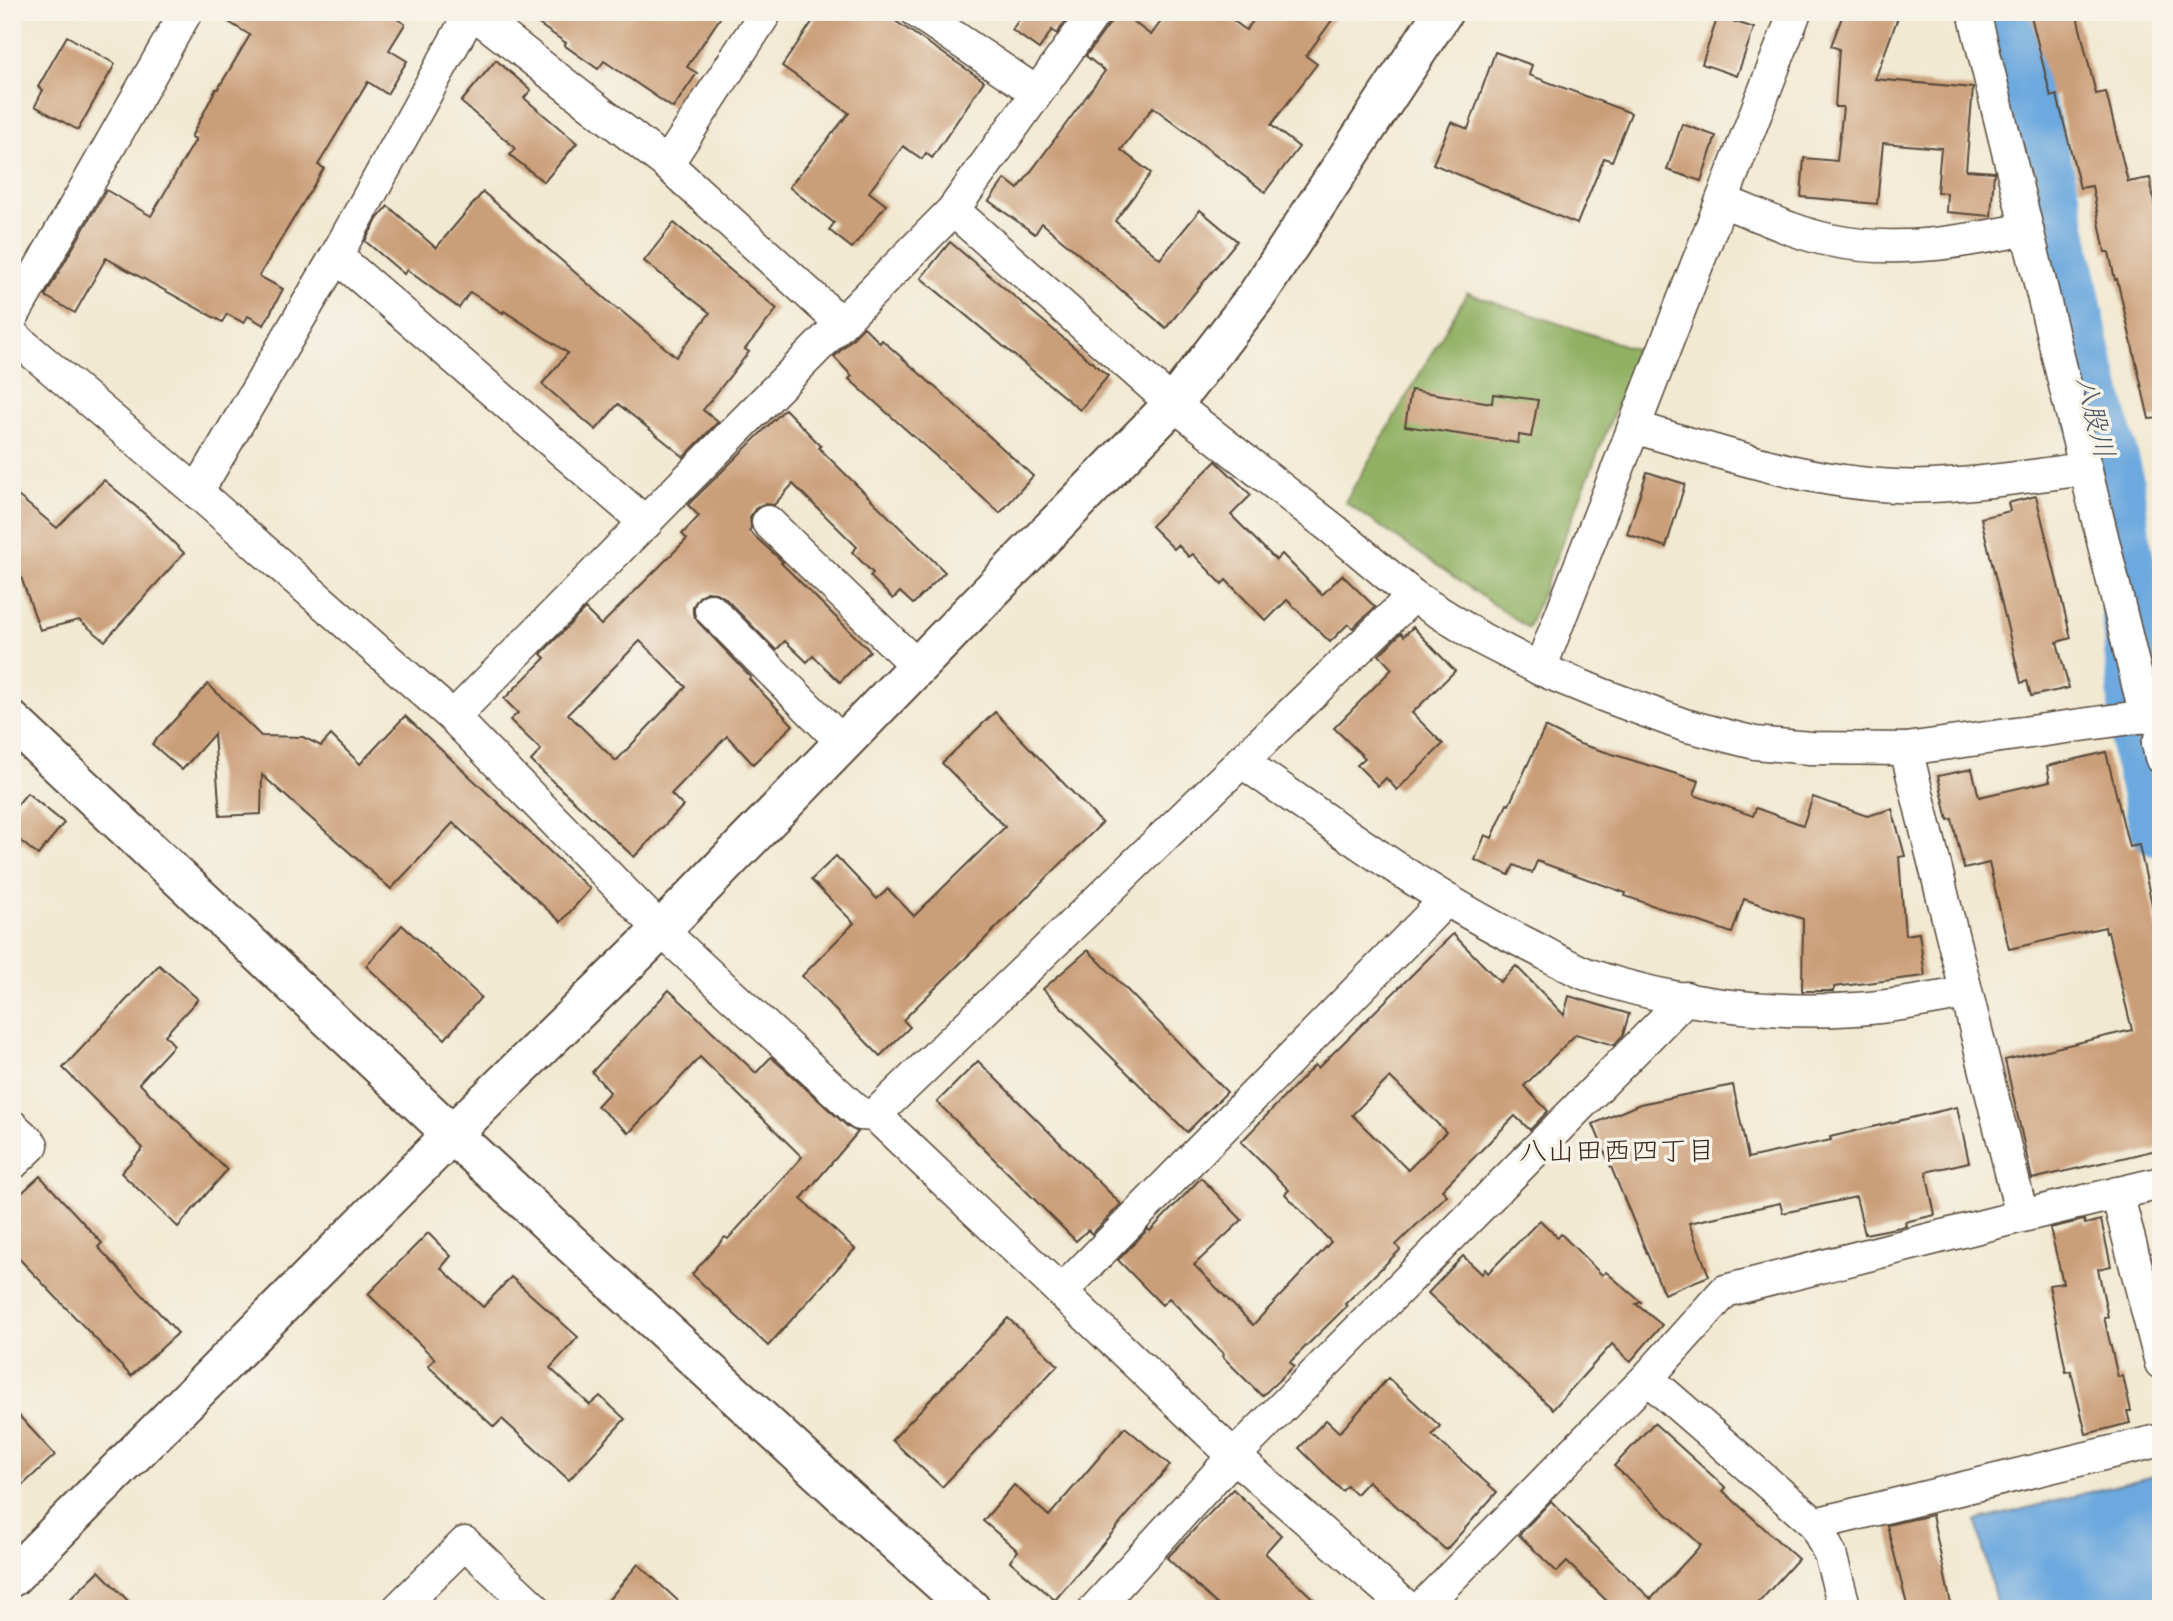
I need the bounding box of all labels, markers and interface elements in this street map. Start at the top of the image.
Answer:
water label: 八股川 [2069,372,2123,462]
district label: 八山田西四丁目 [1519,1133,1715,1167]

